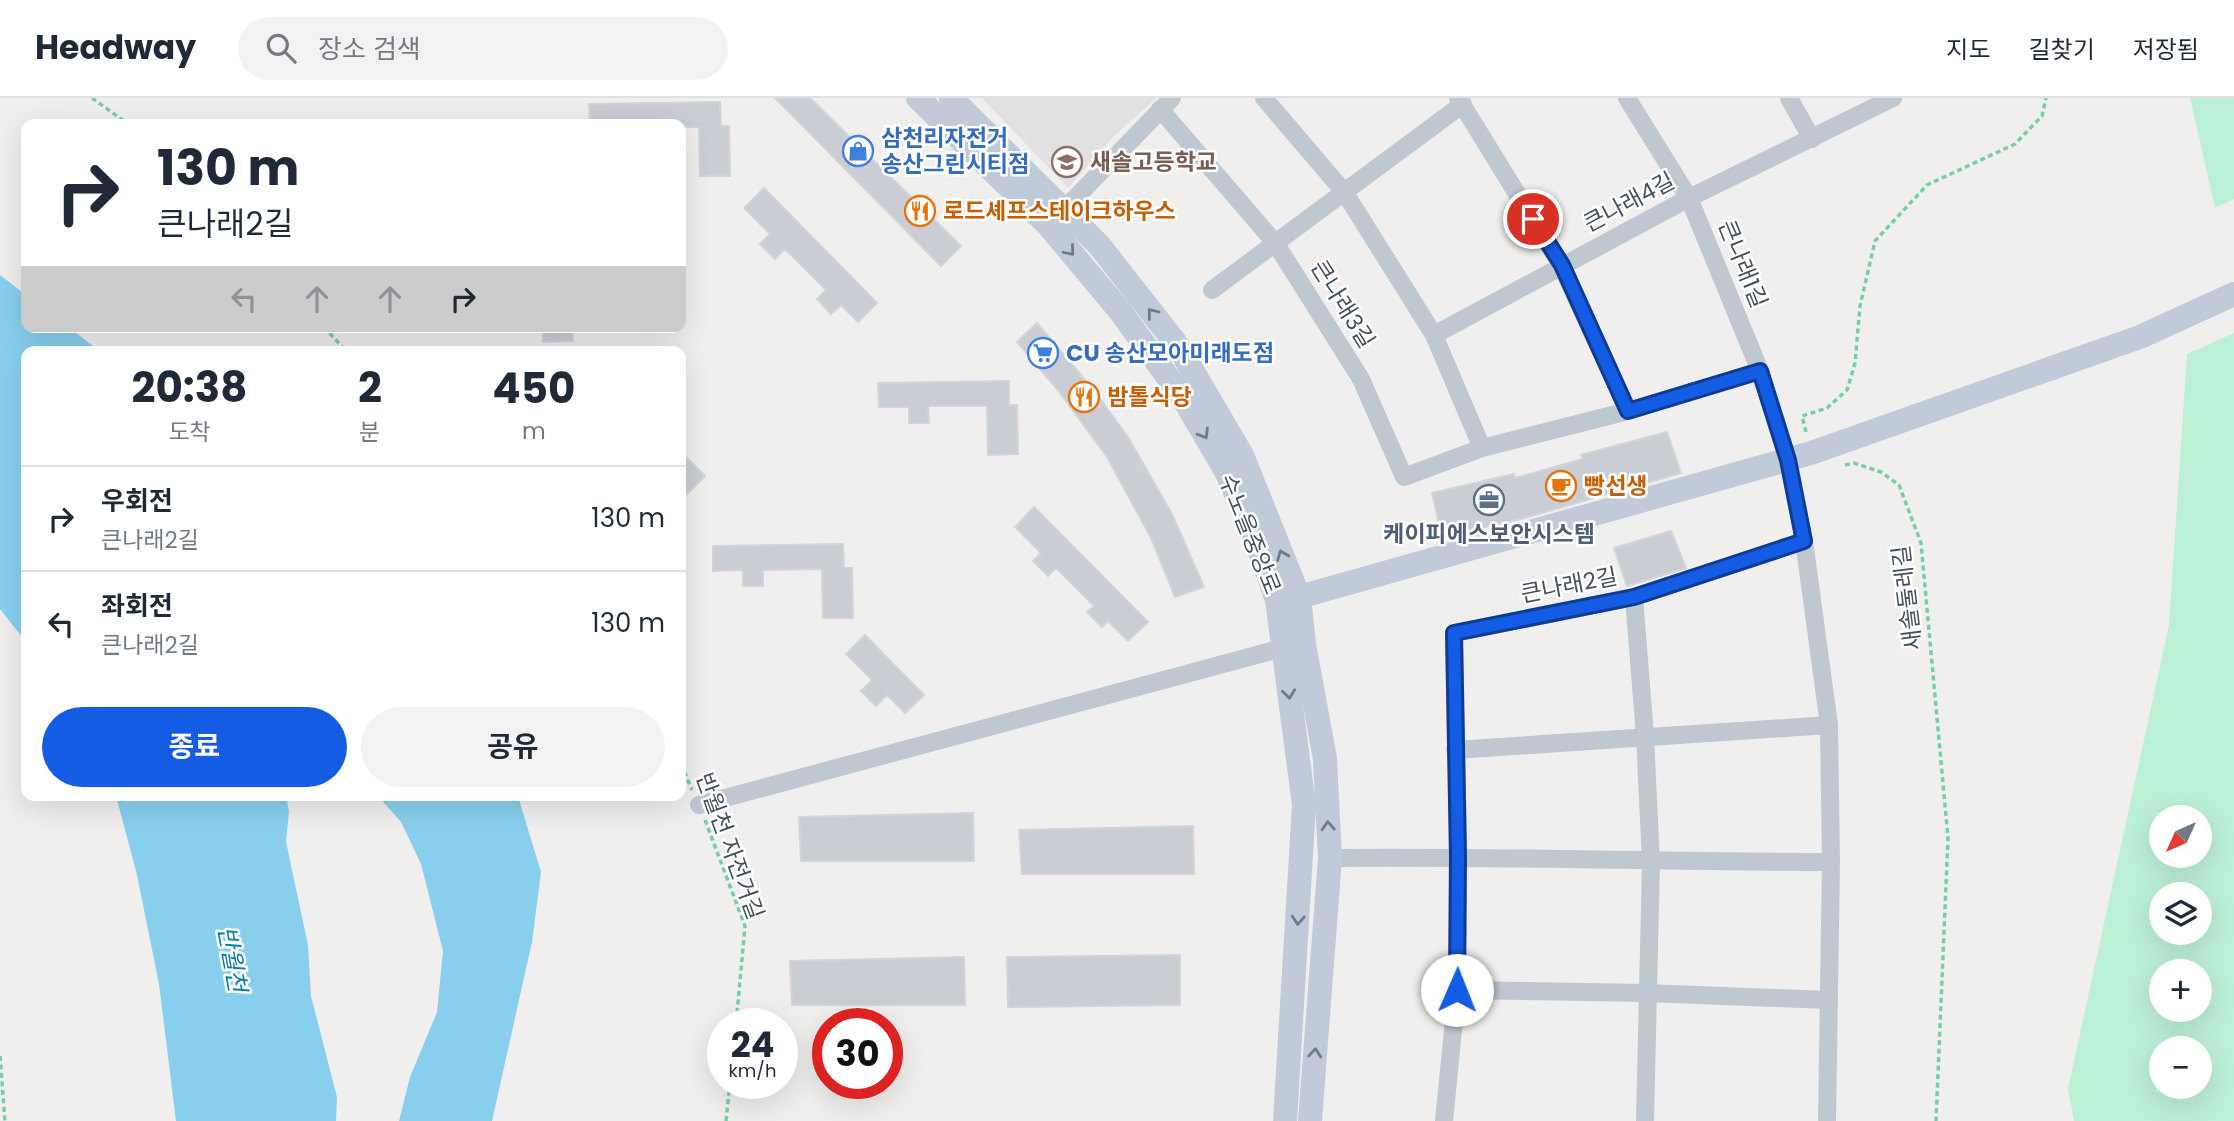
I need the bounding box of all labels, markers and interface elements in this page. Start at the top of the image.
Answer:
search box [238,17,728,80]
text: Headway [35,24,196,71]
icon: search [262,29,300,67]
text: 장소 검색 [318,31,421,67]
text: 지도 [1946,33,1991,66]
text: 길찾기 [2029,33,2095,66]
text: 저장됨 [2133,33,2199,66]
place label: 삼천리자전거 송산그린시티점 [881,122,1029,180]
text: 130 m [157,134,299,202]
shop icon: 삼천리자전거 송산그린시티점 [841,134,875,168]
school or university icon: 새솔고등학교 [1050,145,1084,179]
place label: 새솔고등학교 [1090,146,1217,178]
icon: right [42,147,133,238]
street label: 큰나래4길 [1578,165,1680,239]
pin [1503,189,1563,249]
restaurant icon: 로드셰프스테이크하우스 [903,194,937,228]
place label: 로드셰프스테이크하우스 [943,195,1176,227]
icon: arrive [1514,200,1552,238]
text: 큰나래2길 [157,201,293,246]
street label: 큰나래1길 [1711,215,1775,313]
one-way arrow [1062,242,1074,255]
street label: 큰나래3길 [1303,254,1383,354]
icon: left [225,280,263,318]
icon: ahead [298,280,336,318]
icon: ahead [371,280,409,318]
icon: right [444,280,482,318]
one-way arrow [1147,308,1160,320]
supermarket icon: CU 송산모아미래도점 [1026,336,1060,370]
place label: CU 송산모아미래도점 [1066,337,1274,369]
text: 20:38 [131,358,247,417]
text: 2 [358,358,382,417]
text: 450 [492,359,575,418]
restaurant icon: 밤톨식당 [1067,380,1101,414]
place label: 밤톨식당 [1107,381,1192,413]
text: m [522,415,546,447]
text: 도착 [168,416,211,448]
text: 분 [359,416,380,448]
one-way arrow [1196,426,1209,439]
street label: 수노을중앙로 [1211,469,1289,599]
cafe icon: 빵선생 [1544,469,1578,503]
place label: 빵선생 [1584,470,1647,502]
text: 우회전 [101,483,173,519]
office icon: 케이피에스보안시스템 [1472,483,1506,517]
icon: right [42,500,80,538]
text: 130 m [591,500,665,536]
place label: 케이피에스보안시스템 [1383,518,1595,550]
text: 큰나래2길 [101,524,199,556]
street label: 새솔둘레길 [1885,544,1929,652]
one-way arrow [1276,550,1290,562]
street label: 큰나래2길 [1518,560,1620,610]
text: 좌회전 [101,588,173,624]
icon: left [42,605,80,643]
text: 130 m [591,605,665,641]
text: 큰나래2길 [101,629,199,661]
one-way arrow [1282,688,1297,700]
button: 종료 [42,707,347,787]
button: 공유 [361,707,665,787]
street label: 반월천 자전거길 [689,768,771,924]
north arrow [2149,805,2212,868]
map controls [2149,805,2212,1099]
one-way arrow [1321,820,1336,831]
button: layers [2149,882,2212,945]
one-way arrow [1290,915,1305,926]
water label: 반월천 [210,923,255,997]
position arrow [1420,953,1494,1027]
button: + [2149,959,2212,1022]
speed limit sign: 30 [812,1008,903,1099]
text: 24 [731,1020,774,1069]
button: − [2149,1036,2212,1099]
one-way arrow [1307,1047,1322,1058]
text: km/h [729,1058,776,1083]

